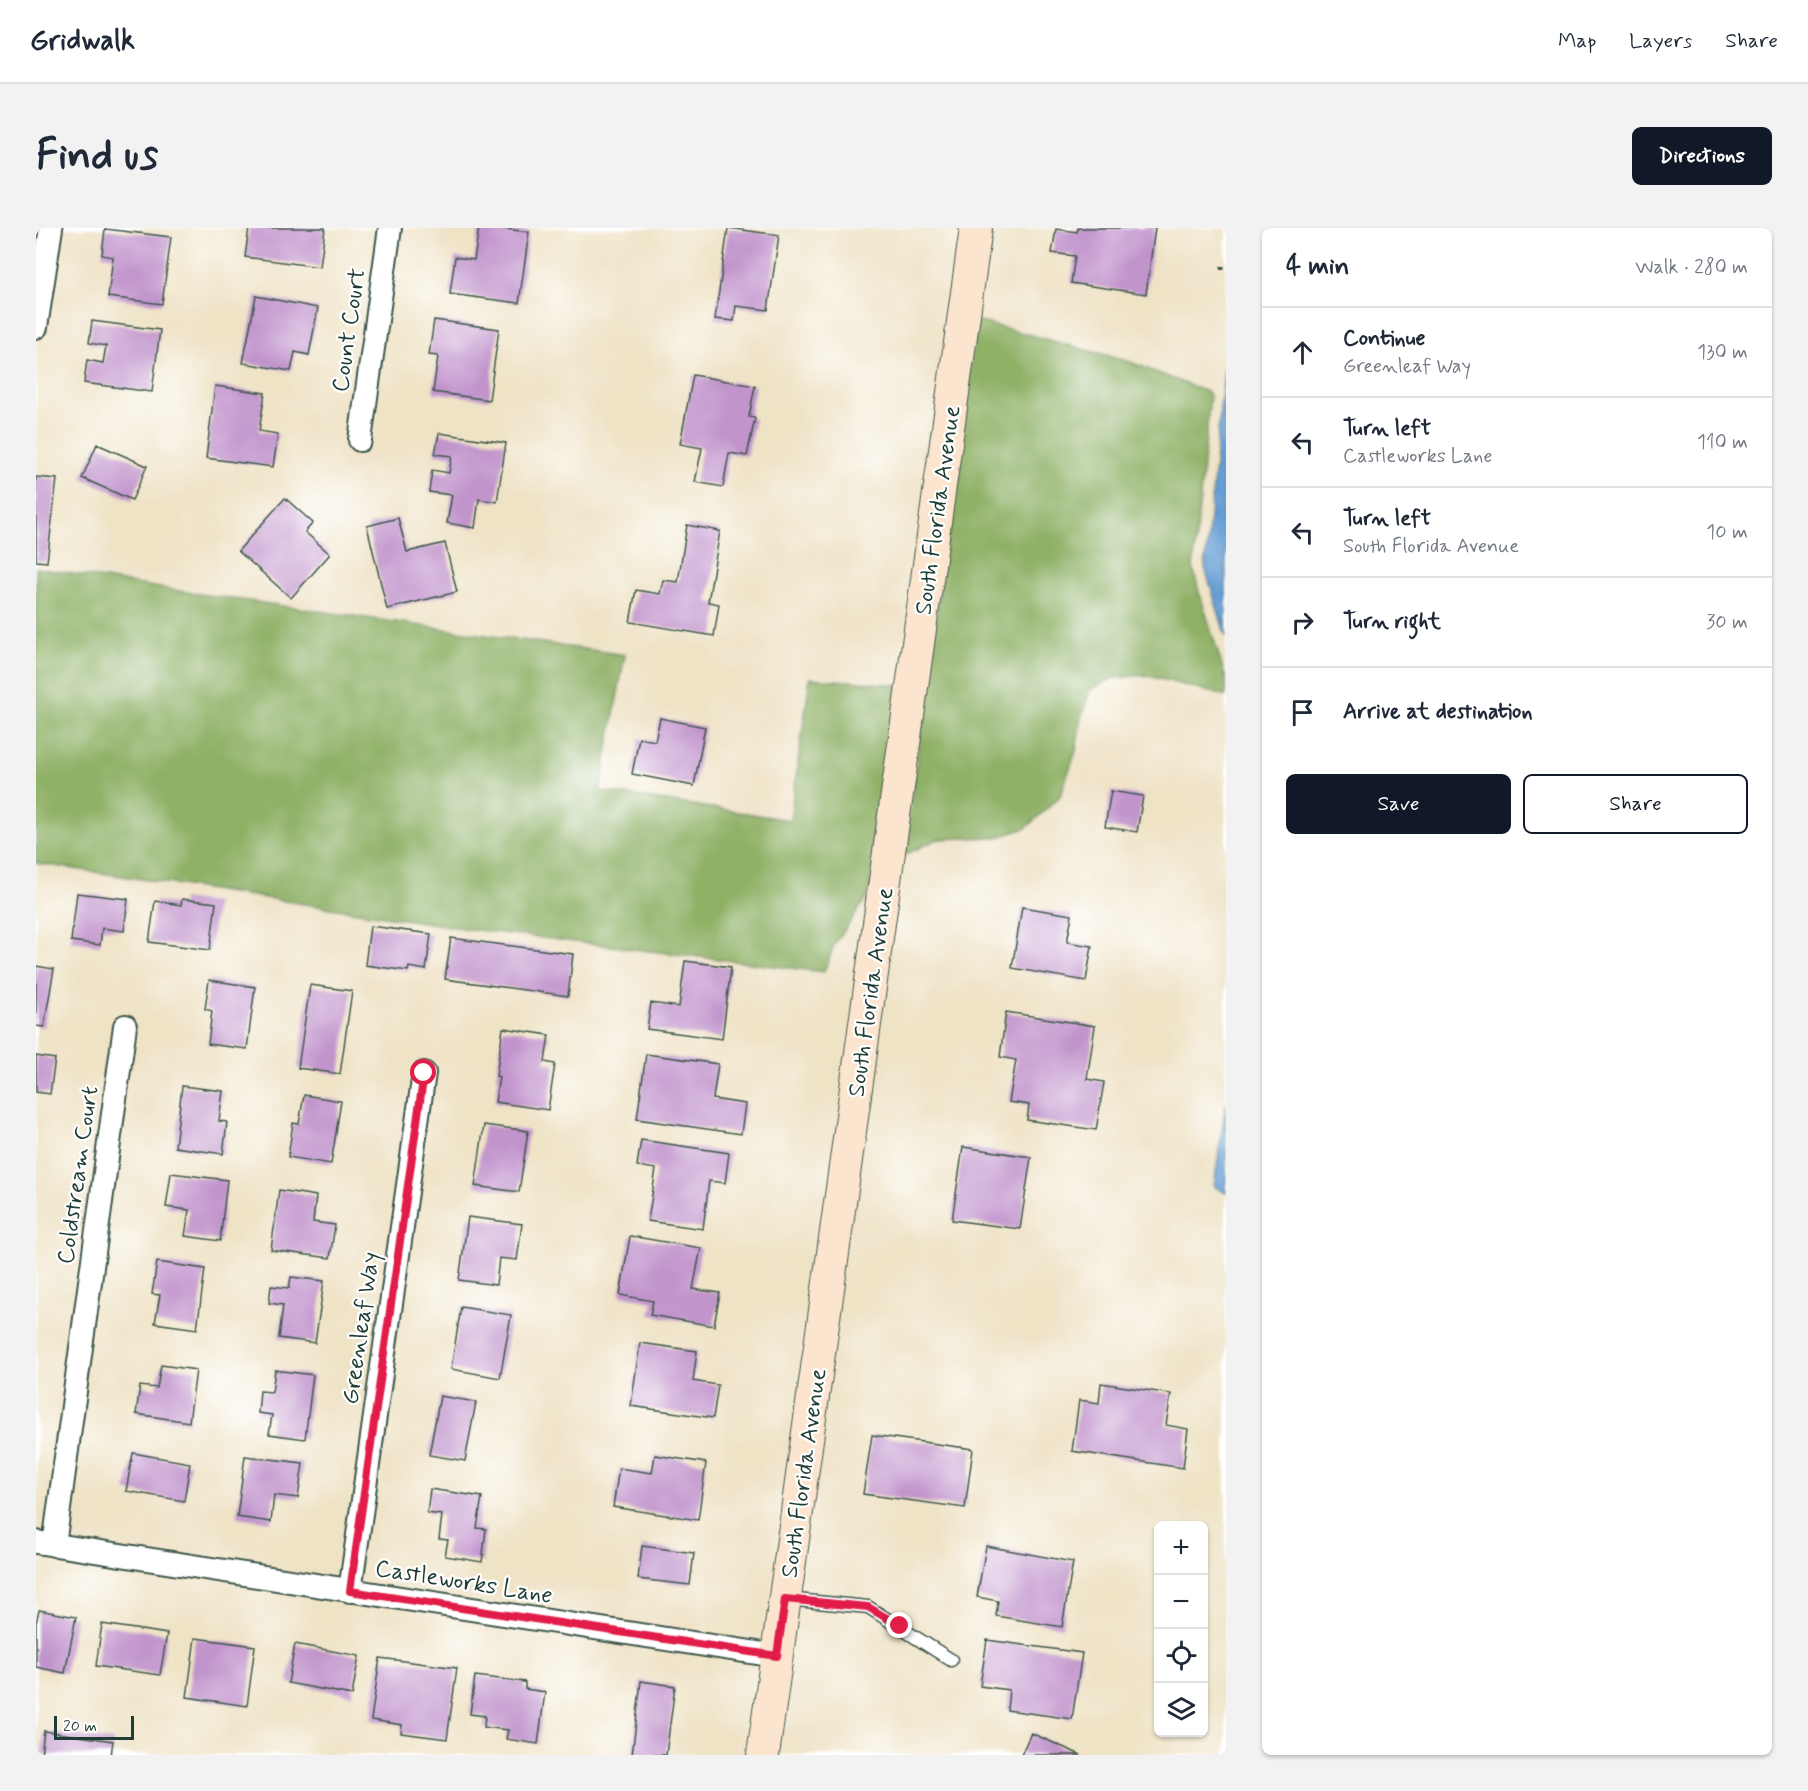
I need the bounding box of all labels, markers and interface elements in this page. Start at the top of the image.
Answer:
text: Gridwalk [30,23,135,60]
text: Map [1558,27,1596,55]
text: Layers [1629,27,1692,55]
text: Share [1725,27,1778,55]
button: Directions [1632,127,1772,185]
text: Find us [36,129,158,184]
text: 4 min [1286,250,1349,284]
text: Walk · 280 m [1635,254,1748,281]
street label: Count Court [325,266,374,394]
text: Continue [1343,325,1425,353]
icon: ahead [1286,336,1319,369]
text: 130 m [1697,339,1748,366]
text: Greenleaf Way [1343,353,1471,380]
street label: South Florida Avenue [908,403,969,617]
text: Turn left [1343,415,1431,443]
icon: left [1286,426,1319,459]
text: 110 m [1697,429,1748,456]
text: Castleworks Lane [1343,443,1492,470]
text: Turn left [1343,505,1431,533]
icon: left [1286,516,1319,549]
text: 10 m [1706,519,1748,546]
text: South Florida Avenue [1343,533,1519,560]
icon: right [1286,606,1319,639]
text: Turn right [1343,608,1441,636]
text: 30 m [1706,609,1748,636]
icon: arrive [1286,696,1319,729]
text: Arrive at destination [1343,698,1533,726]
button: Save [1286,774,1511,834]
button: Share [1523,774,1748,834]
street label: South Florida Avenue [841,885,902,1099]
route start [410,1059,436,1085]
street label: Coldstream Court [51,1084,106,1266]
street label: Greenleaf Way [335,1250,388,1406]
street label: South Florida Avenue [774,1366,835,1580]
map controls [1154,1521,1208,1737]
button: + [1154,1521,1208,1575]
street label: Castleworks Lane [373,1553,555,1612]
button: − [1154,1575,1208,1629]
route end [886,1612,912,1638]
button: locate [1154,1629,1208,1683]
button: layers [1154,1683,1208,1737]
scale bar [54,1713,134,1740]
text: 20 m [63,1716,97,1737]

